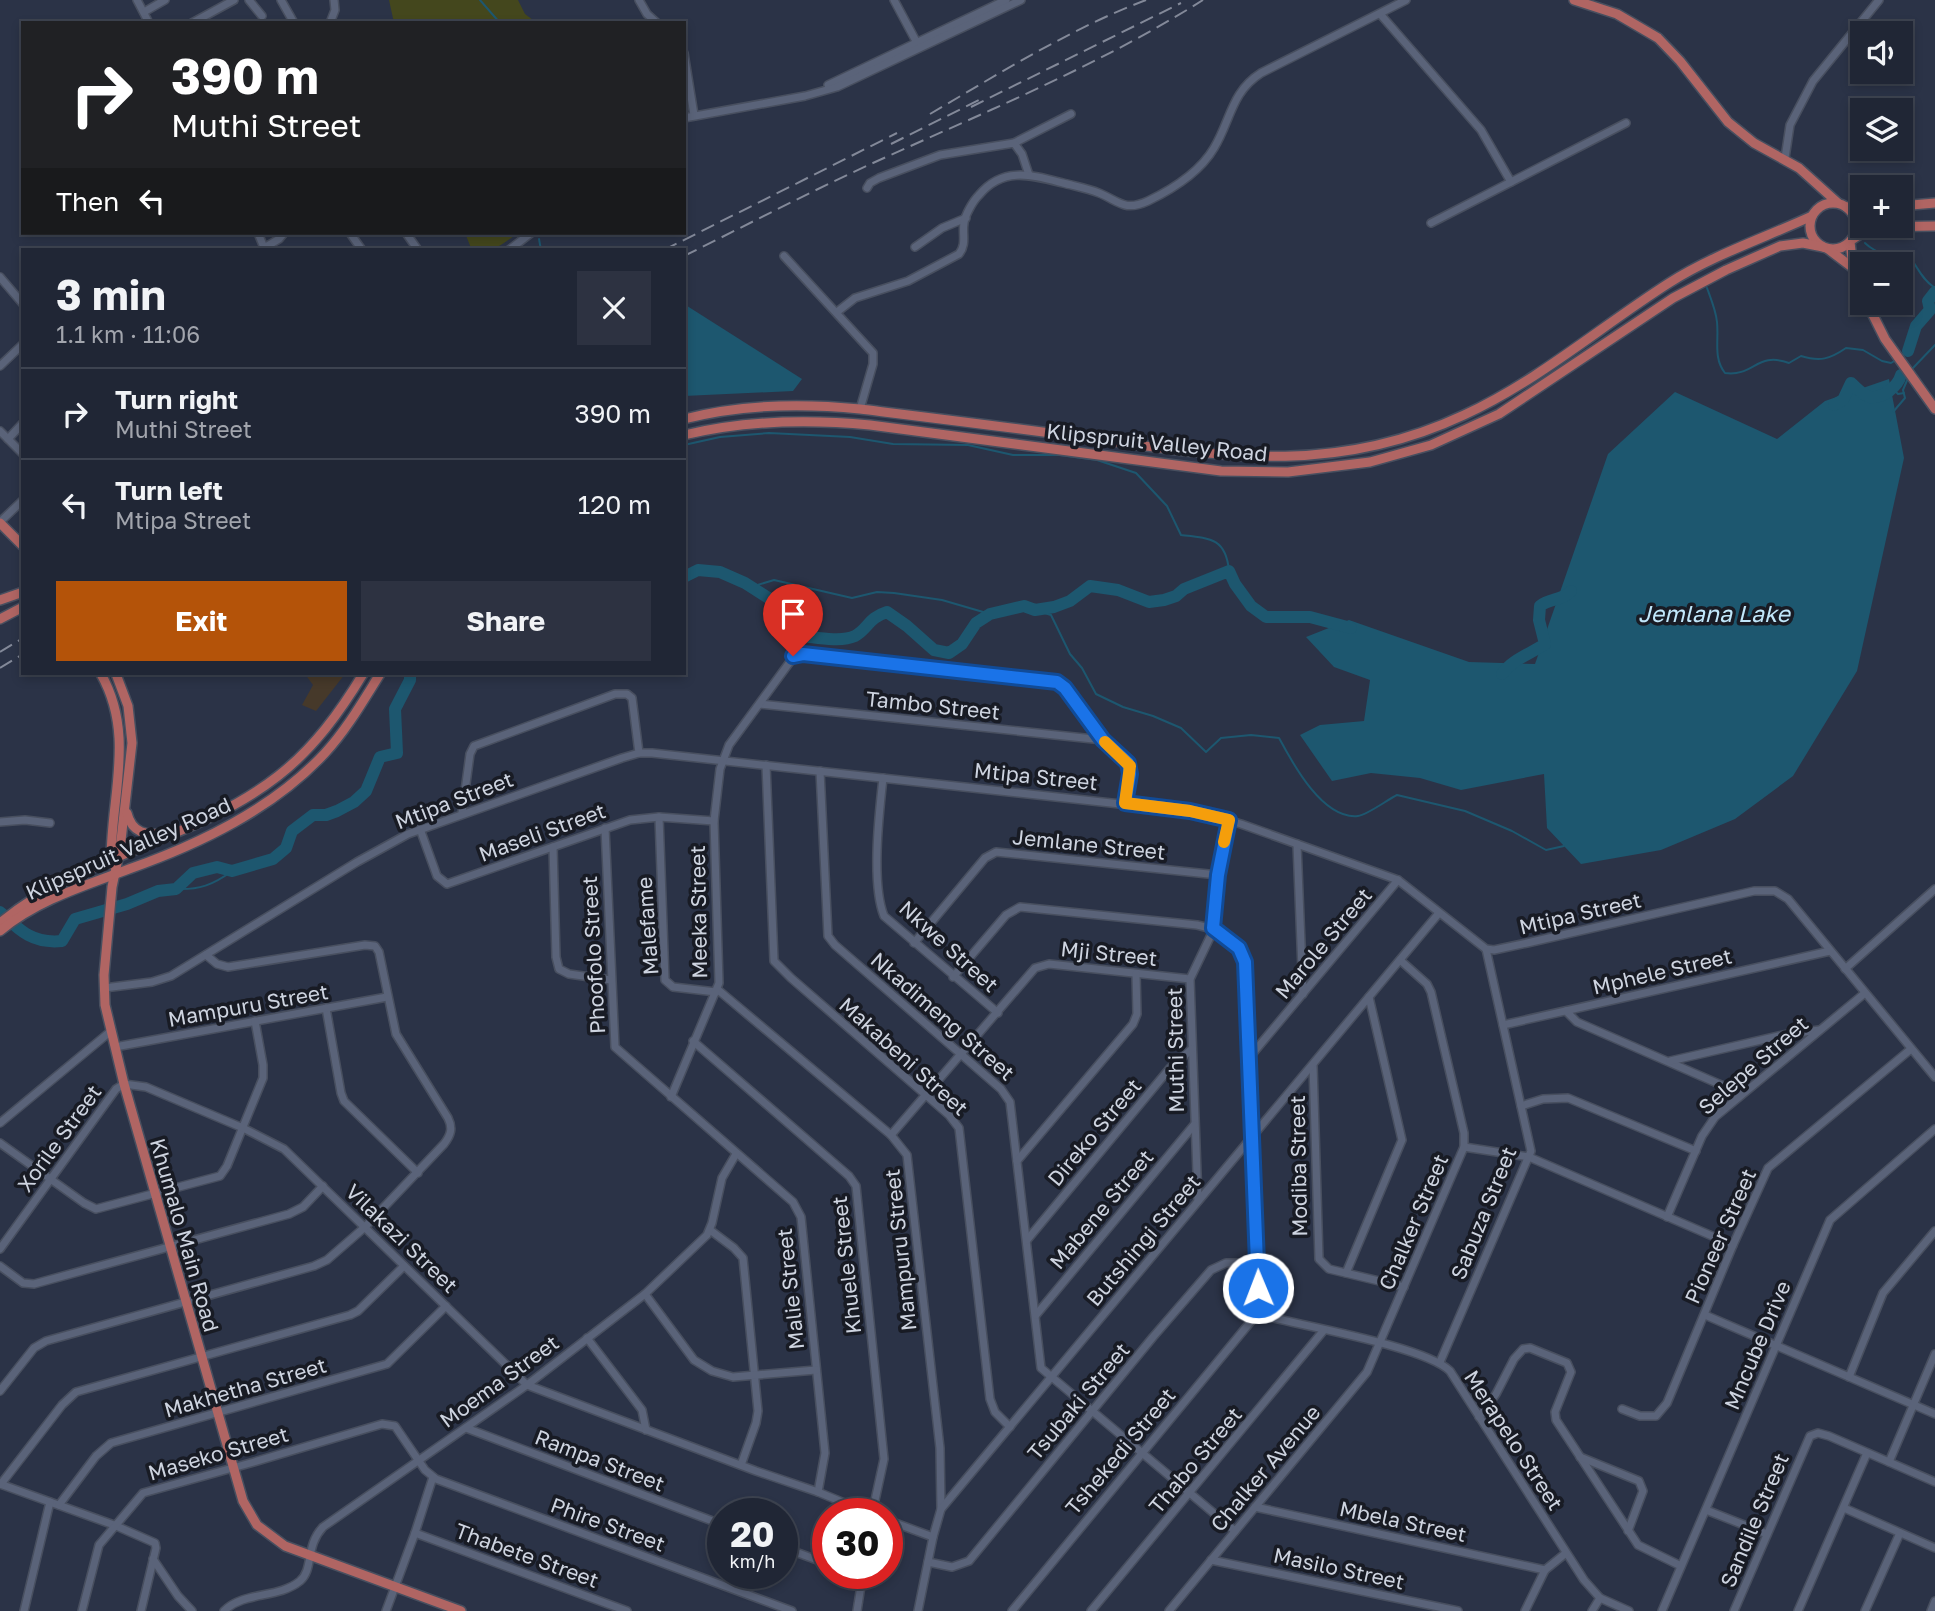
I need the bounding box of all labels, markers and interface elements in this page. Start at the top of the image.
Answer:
map controls [1850,21,1913,315]
button: sound [1850,21,1913,84]
text: 390 m [171,46,319,105]
icon: right [56,49,147,140]
button: layers [1850,98,1913,161]
text: Muthi Street [171,106,362,144]
button: + [1850,175,1913,238]
icon: left [133,182,171,220]
text: Then [56,186,119,217]
button: − [1850,252,1913,315]
text: 3 min [56,269,166,319]
button: close [577,271,651,345]
text: 1.1 km · 11:06 [56,320,200,348]
text: Turn right [115,384,238,415]
icon: right [56,395,94,433]
text: 390 m [574,398,651,429]
text: Muthi Street [115,415,252,443]
street label: Klipspruit Valley Road [1045,417,1269,467]
text: Turn left [115,475,223,506]
icon: left [56,486,94,524]
text: 120 m [578,489,651,520]
text: Mtipa Street [115,506,251,534]
button: Exit [56,581,347,661]
button: Share [361,581,651,661]
pin [763,584,823,656]
icon: arrive [774,595,812,633]
water label: Jemlana Lake [1638,599,1792,627]
street label: Tambo Street [865,685,1001,725]
street label: Mtipa Street [973,757,1099,795]
street label: Mtipa Street [391,766,517,834]
street label: Klipspruit Valley Road [21,791,235,905]
street label: Maseli Street [475,797,609,867]
street label: Jemlane Street [1011,823,1167,865]
street label: Meeka Street [684,845,712,979]
street label: Phoofolo Street [576,875,610,1035]
street label: Malefame [631,876,663,976]
street label: Marole Street [1269,882,1377,1004]
street label: Mtipa Street [1517,886,1643,940]
street label: Nkwe Street [894,895,1004,997]
street label: Mji Street [1060,935,1158,971]
street label: Mphele Street [1590,942,1734,1000]
street label: Nkadimeng Street [866,946,1020,1086]
street label: Mampuru Street [166,978,330,1032]
street label: Muthi Street [1161,987,1189,1113]
street label: Makabeni Street [834,991,974,1121]
street label: Selepe Street [1693,1010,1813,1120]
street label: Direko Street [1042,1073,1146,1191]
street label: Xorile Street [11,1079,107,1197]
street label: Modiba Street [1284,1095,1312,1237]
street label: Khumalo Main Road [145,1135,225,1335]
street label: Sabuza Street [1445,1143,1521,1283]
street label: Mabene Street [1044,1144,1158,1274]
street label: Chalker Street [1373,1150,1453,1294]
street label: Pioneer Street [1679,1165,1761,1307]
street label: Mampuru Street [879,1168,921,1332]
street label: Butshingi Street [1080,1169,1206,1311]
street label: Vilakazi Street [341,1178,463,1298]
street label: Khuele Street [826,1195,866,1335]
street label: Malie Street [771,1227,809,1351]
position arrow [1221,1251,1295,1325]
street label: Mncube Drive [1718,1277,1796,1413]
street label: Moema Street [434,1329,564,1433]
street label: Tsubaki Street [1021,1337,1135,1465]
street label: Makhetha Street [161,1351,329,1423]
street label: Merapelo Street [1459,1365,1569,1515]
street label: Tshekedi Street [1059,1382,1181,1520]
street label: Chalker Avenue [1205,1400,1325,1536]
street label: Thabo Street [1143,1402,1247,1518]
street label: Maseko Street [145,1421,291,1485]
street label: Rampa Street [532,1423,668,1497]
street label: Sandile Street [1714,1449,1794,1591]
street label: Phire Street [547,1491,669,1557]
street label: Mbela Street [1337,1495,1469,1547]
speed limit sign: 30 [812,1498,903,1589]
text: 20 [730,1513,775,1555]
street label: Thabete Street [452,1517,602,1593]
street label: Masilo Street [1271,1541,1407,1595]
text: km/h [730,1550,775,1572]

